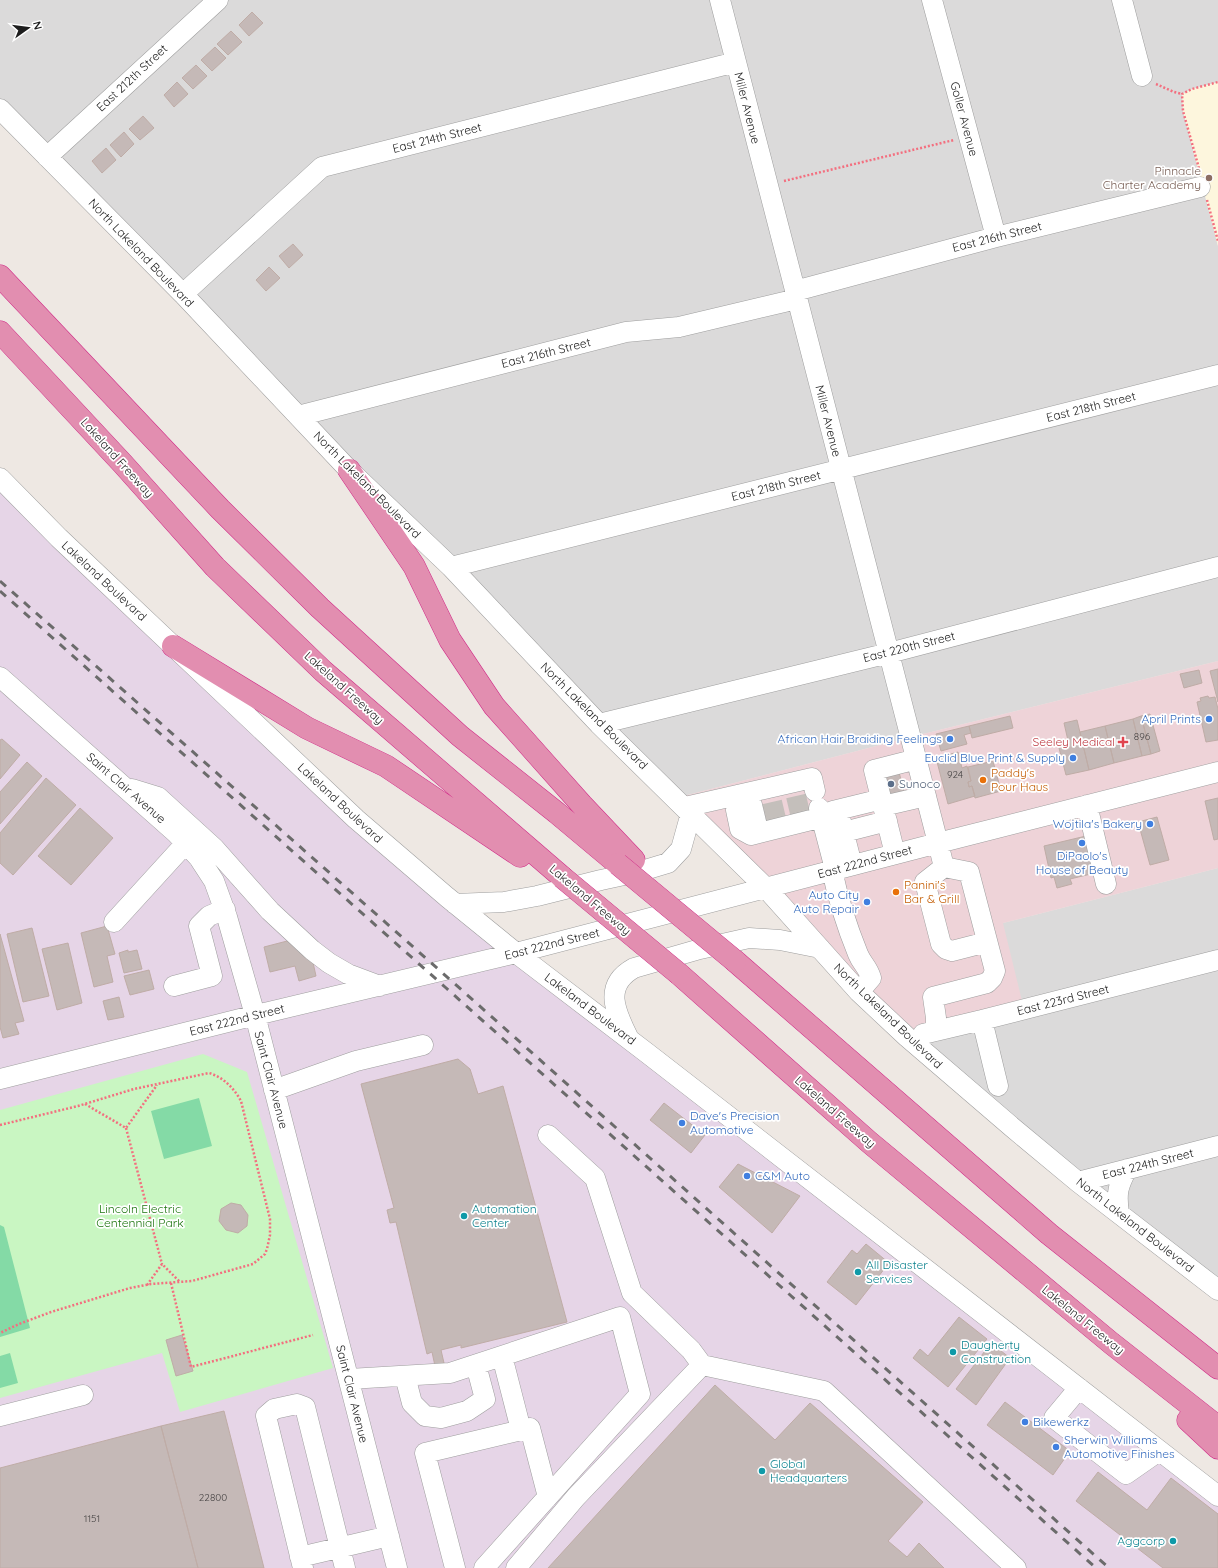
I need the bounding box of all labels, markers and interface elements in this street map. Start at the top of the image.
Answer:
north arrow [8,8,48,48]
text: N [30,20,45,31]
street label: East 212th Street [93,41,170,114]
street label: Miller Avenue [731,70,764,146]
street label: Goller Avenue [947,80,982,158]
street label: East 214th Street [391,119,483,156]
place label: Pinnacle Charter Academy [1103,163,1201,192]
marker: Pinnacle Charter Academy [1204,173,1214,183]
street label: North Lakeland Boulevard [85,195,197,310]
street label: East 216th Street [951,218,1043,255]
street label: East 216th Street [500,334,592,371]
street label: Miller Avenue [812,383,845,459]
street label: East 218th Street [1045,388,1137,425]
street label: Lakeland Freeway [78,415,157,501]
street label: North Lakeland Boulevard [311,428,424,541]
street label: East 218th Street [730,467,822,504]
street label: Lakeland Boulevard [59,537,150,624]
street label: East 220th Street [861,628,957,665]
street label: Lakeland Freeway [301,648,387,727]
street label: North Lakeland Boulevard [538,659,651,772]
place label: April Prints [1142,711,1201,726]
marker: April Prints [1204,714,1214,724]
house number: 896 [1134,730,1151,743]
place label: African Hair Braiding Feelings [778,731,942,746]
marker: African Hair Braiding Feelings [945,734,955,744]
place label: Seeley Medical [1032,734,1115,749]
marker: Seeley Medical [1118,737,1128,747]
street label: Saint Clair Avenue [84,749,169,826]
place label: Euclid Blue Print & Supply [924,750,1065,765]
marker: Euclid Blue Print & Supply [1068,753,1078,763]
street label: Lakeland Boulevard [295,759,386,846]
place label: Paddy's Pour Haus [991,765,1049,794]
house number: 924 [947,768,963,781]
marker: Paddy's Pour Haus [978,775,988,785]
place label: Sunoco [899,776,940,791]
marker: Sunoco [886,779,896,789]
place label: Wojtila's Bakery [1053,816,1142,831]
marker: Wojtila's Bakery [1145,819,1155,829]
marker: DiPaolo's House of Beauty [1077,838,1087,848]
street label: East 222nd Street [816,842,914,881]
place label: DiPaolo's House of Beauty [1036,848,1128,877]
street label: Lakeland Freeway [546,861,634,938]
place label: Panini's Bar & Grill [904,877,959,906]
place label: Auto City Auto Repair [794,887,859,916]
marker: Panini's Bar & Grill [891,887,901,897]
marker: Auto City Auto Repair [862,897,872,907]
street label: East 222nd Street [503,924,601,963]
street label: North Lakeland Boulevard [831,960,946,1072]
street label: Lakeland Boulevard [542,969,639,1048]
street label: East 223rd Street [1015,981,1110,1018]
street label: East 222nd Street [188,1000,286,1039]
street label: Saint Clair Avenue [251,1030,292,1130]
street label: Lakeland Freeway [792,1073,879,1151]
place label: Dave's Precision Automotive [690,1108,780,1137]
marker: Dave's Precision Automotive [677,1118,687,1128]
street label: East 224th Street [1101,1145,1195,1182]
place label: C&M Auto [755,1168,810,1183]
marker: C&M Auto [742,1171,752,1181]
street label: North Lakeland Boulevard [1073,1174,1197,1275]
park label: Lincoln Electric Centennial Park [96,1201,184,1230]
place label: Automation Center [472,1201,537,1230]
marker: Automation Center [459,1211,469,1221]
place label: All Disaster Services [866,1257,928,1286]
marker: All Disaster Services [853,1267,863,1277]
street label: Lakeland Freeway [1039,1282,1128,1357]
place label: Daugherty Construction [961,1337,1031,1366]
street label: Saint Clair Avenue [333,1343,372,1445]
marker: Daugherty Construction [948,1347,958,1357]
place label: Bikewerkz [1033,1414,1089,1429]
marker: Bikewerkz [1020,1417,1030,1427]
place label: Sherwin Williams Automotive Finishes [1064,1432,1175,1461]
marker: Sherwin Williams Automotive Finishes [1051,1442,1061,1452]
place label: Global Headquarters [770,1456,847,1485]
marker: Global Headquarters [757,1466,767,1476]
house number: 22800 [199,1491,227,1504]
house number: 1151 [84,1512,100,1525]
place label: Aggcorp [1117,1533,1165,1548]
marker: Aggcorp [1168,1536,1178,1546]

